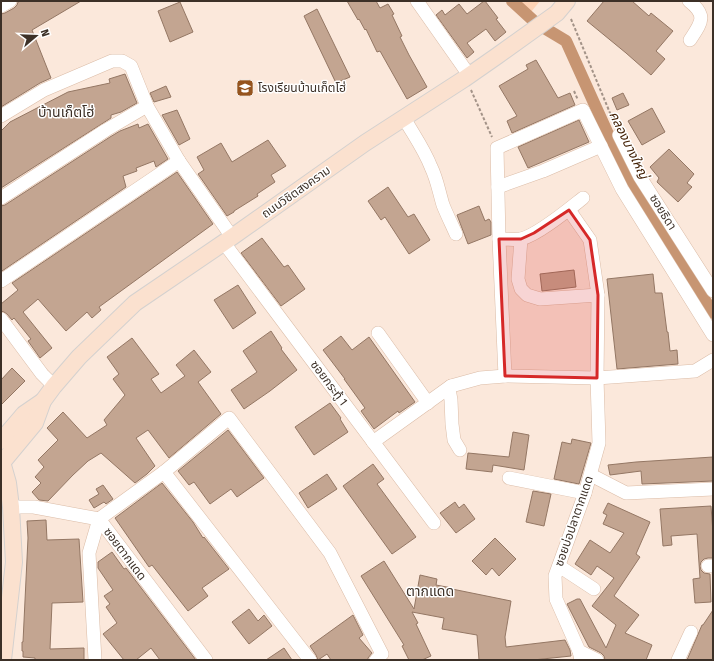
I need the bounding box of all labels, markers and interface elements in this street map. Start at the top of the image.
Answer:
north arrow [16,16,56,56]
text: N [38,28,52,38]
school or university icon: โรงเรียนบ้านเก็ตโฮ่ [235,78,255,98]
place label: โรงเรียนบ้านเก็ตโฮ่ [258,81,346,95]
district label: บ้านเก็ตโฮ่ [38,104,94,121]
water label: คลองบางใหญ่ [606,109,653,183]
street label: ถนนวิชิตสงคราม [259,163,333,221]
street label: ซอยธิดา [647,192,679,232]
street label: ซอยกระทู้ 1 [308,358,350,408]
street label: ซอยบ่อปลาตากแดด [552,474,596,568]
street label: ซอยตากแดด [101,525,149,583]
district label: ตากแดด [406,583,454,600]

